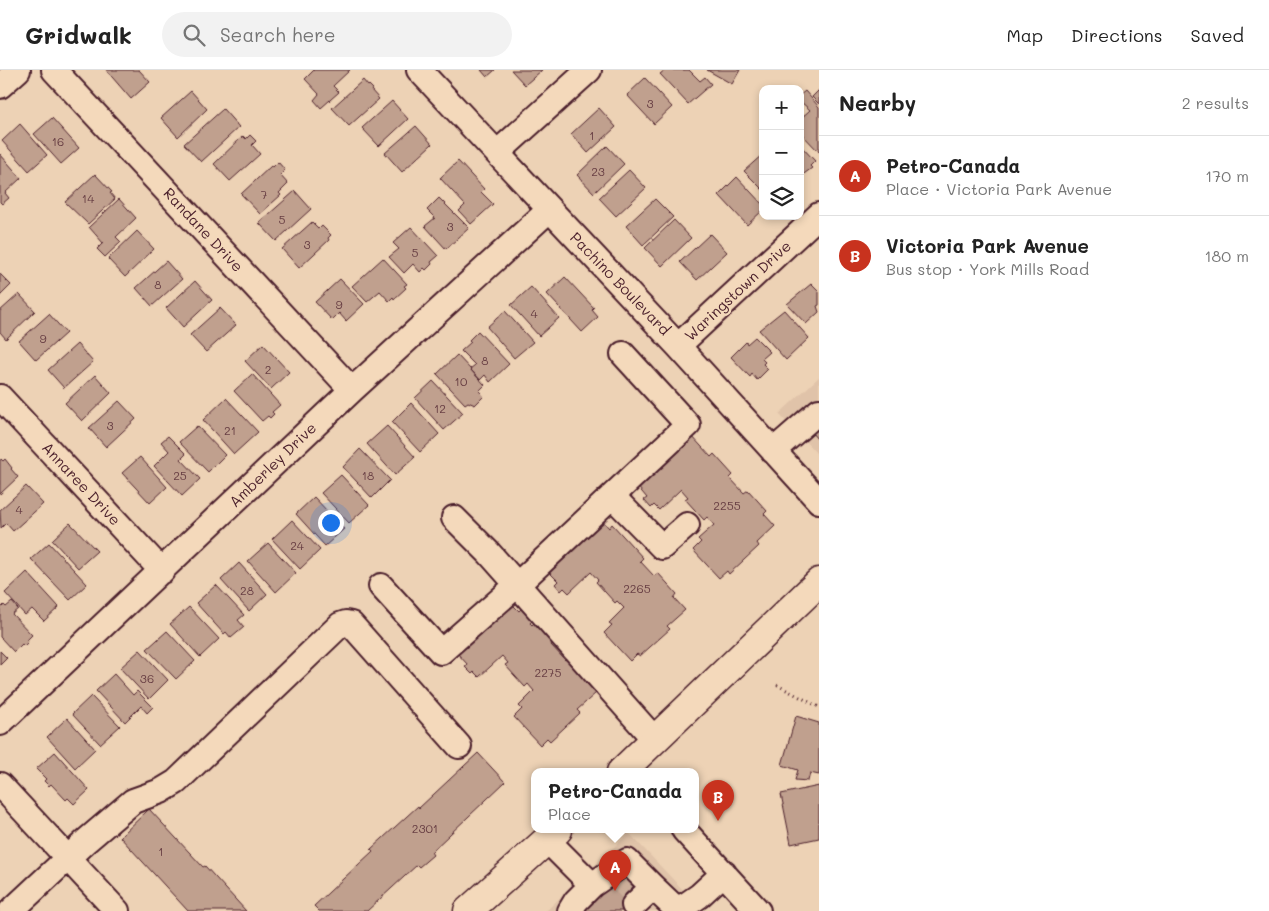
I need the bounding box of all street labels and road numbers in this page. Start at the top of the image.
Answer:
street label: Randane Drive [160,183,248,276]
street label: Pachino Boulevard [566,227,675,339]
street label: Waringstown Drive [680,236,795,345]
street label: Amberley Drive [224,417,320,511]
street label: Annaree Drive [38,437,125,529]

